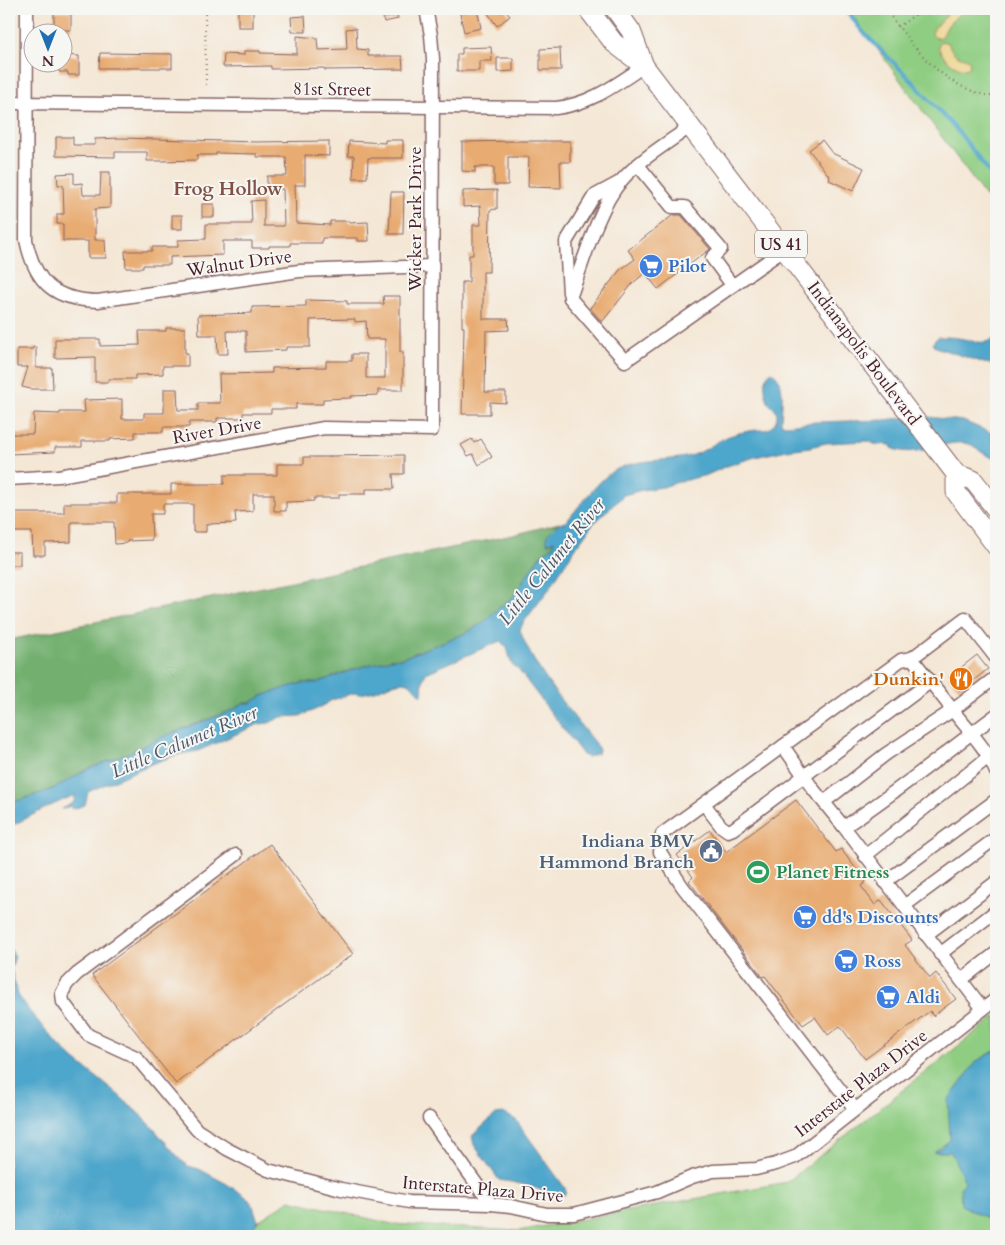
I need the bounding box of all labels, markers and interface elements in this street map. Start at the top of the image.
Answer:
north arrow [22,22,72,72]
text: N [42,51,54,70]
street label: 81st Street [293,76,372,103]
street label: Wicker Park Drive [403,146,428,293]
district label: Frog Hollow [173,176,283,202]
road number: US 41 [755,230,807,258]
street label: Walnut Drive [184,244,293,283]
supermarket icon: Pilot [638,253,664,279]
place label: Pilot [668,254,707,279]
street label: Indianapolis Boulevard [801,276,926,431]
street label: River Drive [171,410,263,451]
water label: Little Calumet River [492,492,612,631]
restaurant icon: Dunkin' [948,666,974,692]
place label: Dunkin' [873,667,944,692]
water label: Little Calumet River [107,699,262,784]
place label: Indiana BMV Hammond Branch [539,829,694,875]
public building icon: Indiana BMV Hammond Branch [698,838,724,864]
sports icon: Planet Fitness [745,859,771,885]
place label: Planet Fitness [776,860,889,885]
supermarket icon: dd's Discounts [792,904,818,930]
place label: dd's Discounts [822,905,939,930]
supermarket icon: Ross [833,948,859,974]
place label: Ross [864,949,901,974]
supermarket icon: Aldi [875,984,901,1010]
place label: Aldi [906,985,941,1010]
street label: Interstate Plaza Drive [790,1024,933,1143]
street label: Interstate Plaza Drive [401,1170,565,1209]

